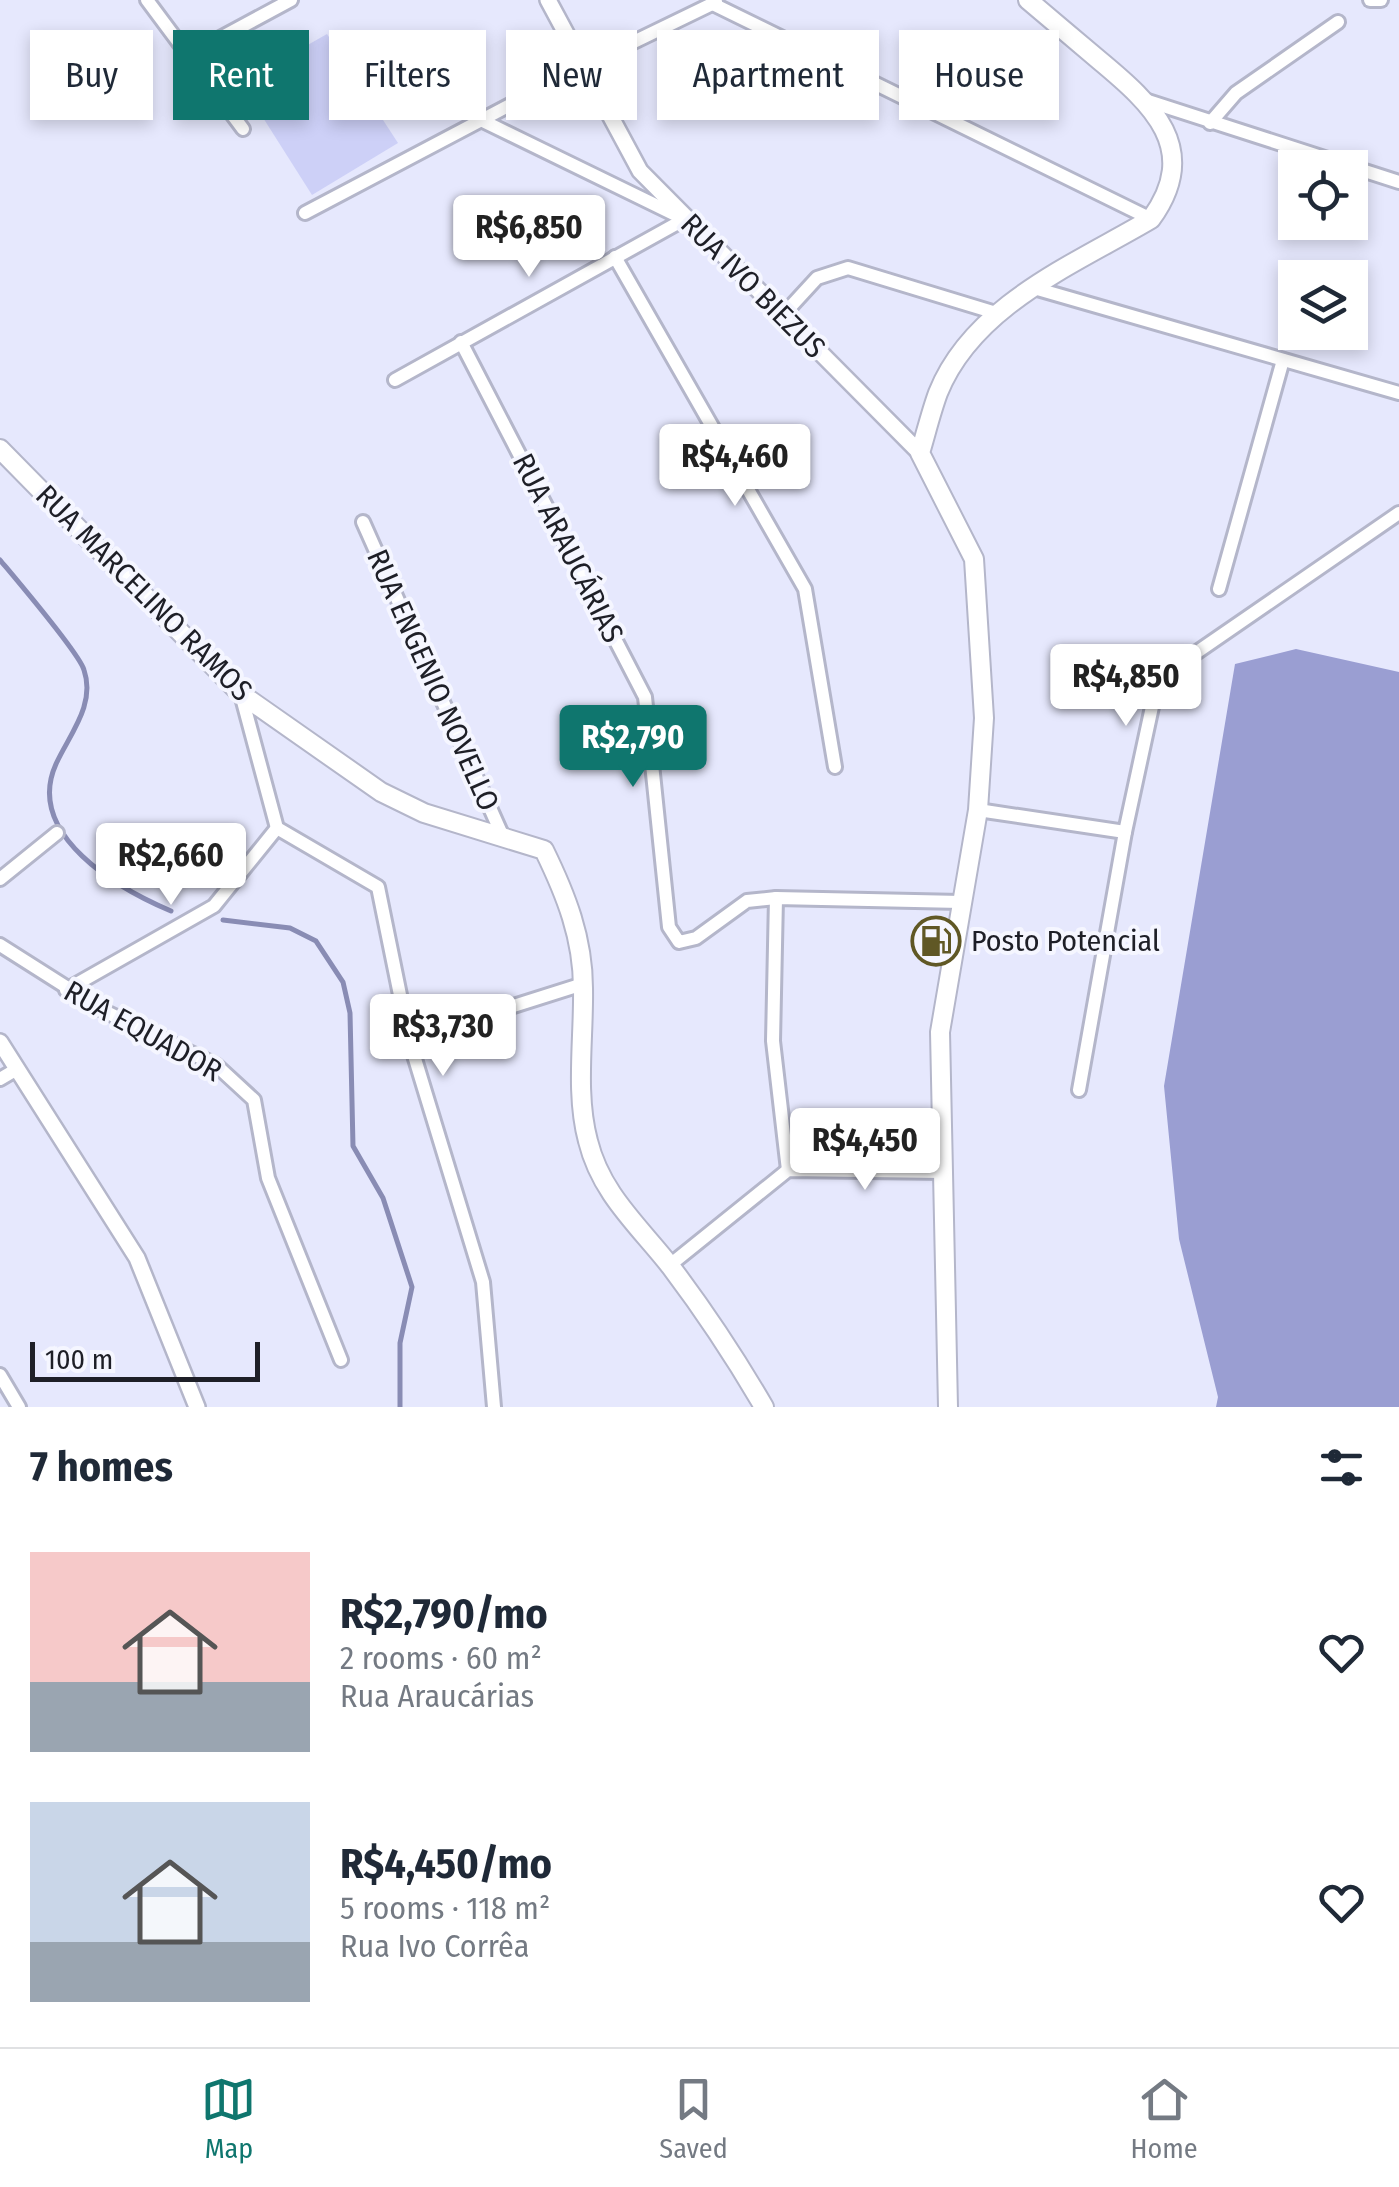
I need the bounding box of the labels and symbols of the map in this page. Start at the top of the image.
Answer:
pin: R$6,850 [437,195,621,280]
street label: RUA IVO BIEZUS [673,206,833,366]
pin: R$4,460 [643,424,827,509]
street label: RUA ARAUCÁRIAS [505,447,631,649]
street label: RUA MARCELINO RAMOS [28,477,260,709]
street label: RUA ENGENIO NOVELLO [359,544,507,816]
pin: R$4,850 [1034,644,1218,729]
pin: R$2,790 [541,705,725,790]
pin: R$2,660 [79,823,263,908]
fuel station icon: Posto Potencial [910,915,962,967]
place label: Posto Potencial [971,923,1160,959]
street label: RUA EQUADOR [58,973,228,1089]
pin: R$3,730 [351,994,535,1079]
pin: R$4,450 [773,1108,957,1193]
scale bar [30,1337,260,1382]

